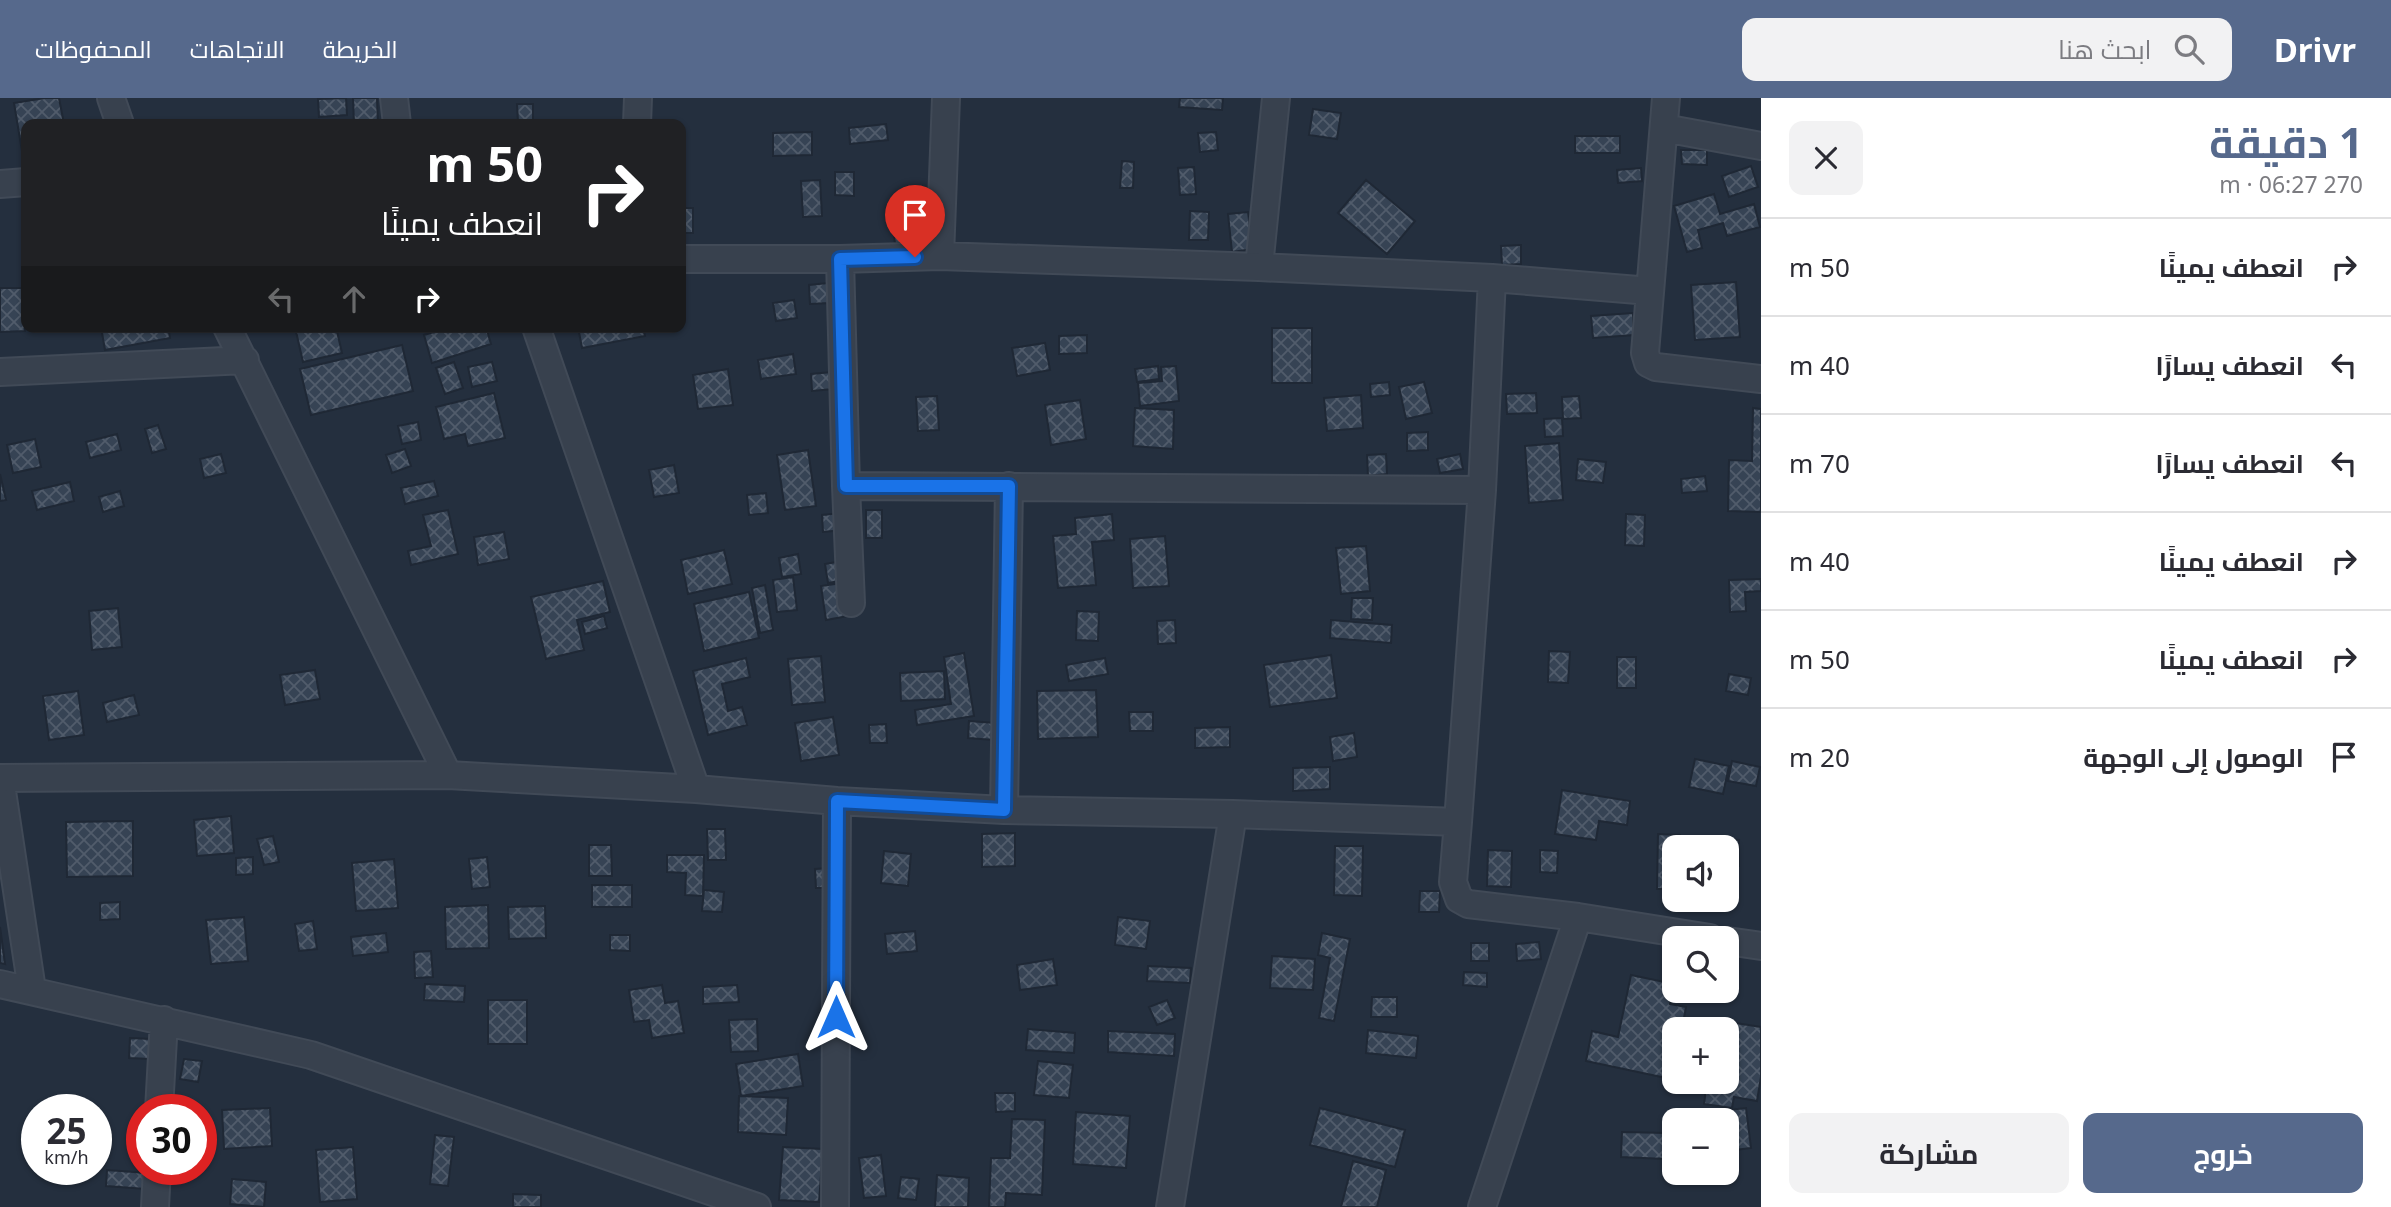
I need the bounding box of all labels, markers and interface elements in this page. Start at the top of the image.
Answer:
search box [1742,18,2232,81]
text: Drivr [2274,27,2356,72]
icon: search [2170,30,2208,68]
text: ابحث هنا [2058,31,2152,67]
text: المحفوظات [35,32,152,65]
text: الاتجاهات [190,32,285,65]
text: الخريطة [323,32,398,65]
text: 1 دقيقة [2209,113,2363,170]
button: close [1789,121,1863,195]
text: 50 m [426,130,543,196]
icon: right [567,147,658,238]
text: 270 m · 06:27 [2219,168,2363,200]
pin [885,185,945,257]
icon: arrive [896,196,934,234]
text: انعطف يمينًا [381,201,543,244]
icon: right [2325,248,2363,286]
text: 50 m [1789,249,1850,285]
text: انعطف يمينًا [2159,249,2304,285]
icon: left [262,280,300,318]
icon: ahead [335,280,373,318]
icon: right [408,280,446,318]
icon: left [2325,346,2363,384]
text: 40 m [1789,347,1850,383]
text: انعطف يسارًا [2155,347,2304,383]
icon: left [2325,444,2363,482]
text: 70 m [1789,445,1850,481]
text: انعطف يسارًا [2155,445,2304,481]
icon: right [2325,542,2363,580]
text: 40 m [1789,543,1850,579]
text: انعطف يمينًا [2159,543,2304,579]
icon: right [2325,640,2363,678]
text: 50 m [1789,641,1850,677]
text: انعطف يمينًا [2159,641,2304,677]
icon: arrive [2325,738,2363,776]
text: 20 m [1789,739,1850,775]
text: الوصول إلى الوجهة [2083,739,2304,775]
map controls [1662,835,1739,1185]
button: sound [1662,835,1739,912]
button: search [1662,926,1739,1003]
position arrow [799,980,873,1054]
button: + [1662,1017,1739,1094]
speed limit sign: 30 [126,1094,217,1185]
text: 25 [46,1107,87,1154]
button: − [1662,1108,1739,1185]
button: مشاركة [1789,1113,2069,1193]
button: خروج [2083,1113,2363,1193]
text: km/h [44,1145,89,1169]

